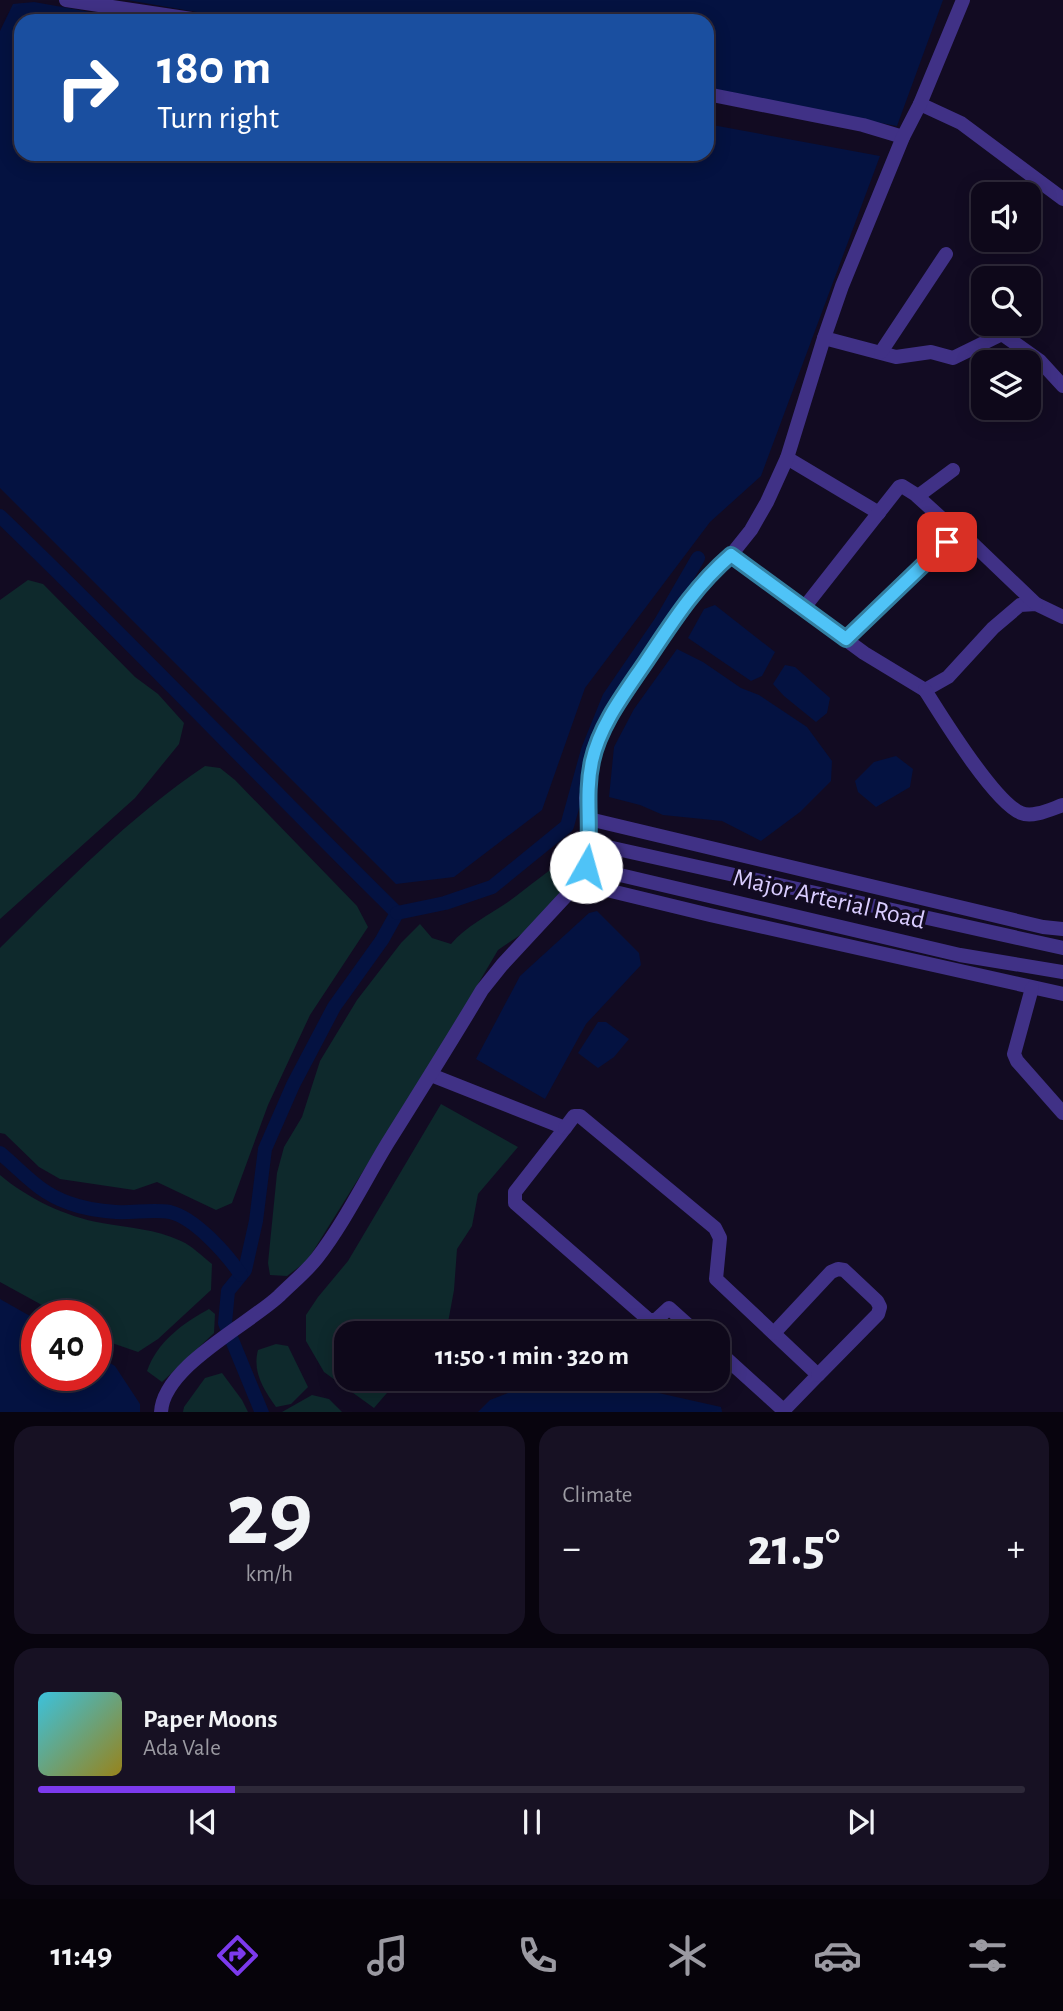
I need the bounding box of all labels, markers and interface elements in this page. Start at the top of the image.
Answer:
icon: right [42,42,133,133]
text: 180 m [157,44,271,93]
text: Turn right [157,102,279,134]
map controls [971,182,1041,420]
button: sound [971,182,1041,252]
button: search [971,266,1041,336]
button: layers [971,350,1041,420]
pin [917,512,977,572]
icon: arrive [928,523,966,561]
position arrow [549,830,623,904]
street label: Major Arterial Road [730,864,928,934]
speed limit sign: 40 [21,1300,112,1391]
text: 11:50 · 1 min · 320 m [435,1343,629,1369]
text: 29 [226,1470,313,1561]
text: Climate [563,1484,632,1507]
text: 21.5° [747,1522,840,1574]
text: − [563,1530,581,1568]
text: + [1007,1530,1025,1568]
text: km/h [246,1563,293,1586]
text: Paper Moons [143,1706,278,1732]
text: Ada Vale [143,1737,221,1760]
icon: previous [184,1803,222,1841]
icon: pause [513,1803,551,1841]
icon: next [842,1803,880,1841]
icon: directions [213,1931,262,1980]
icon: music [363,1931,412,1980]
icon: phone [513,1931,562,1980]
icon: climate [663,1931,712,1980]
icon: car [813,1931,862,1980]
icon: filters [963,1931,1012,1980]
text: 11:49 [51,1939,112,1971]

